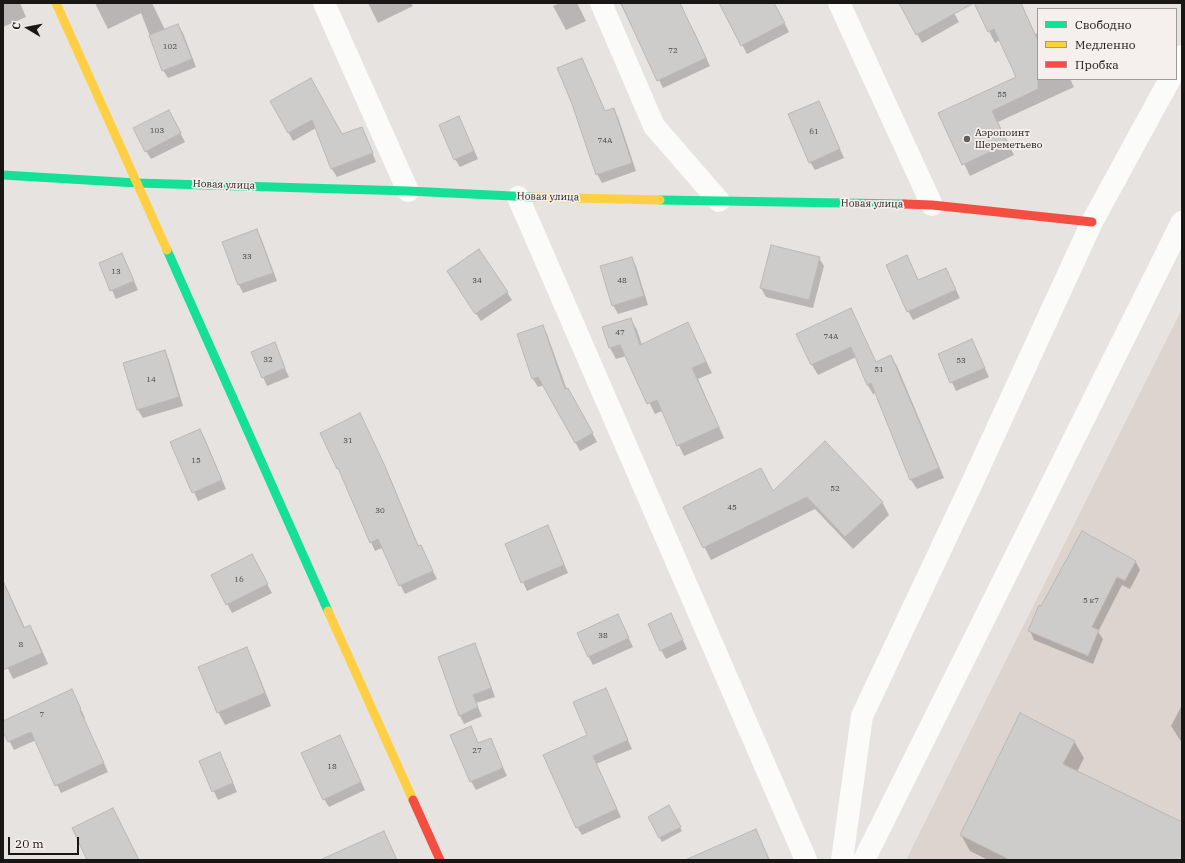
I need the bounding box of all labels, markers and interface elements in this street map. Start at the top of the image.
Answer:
north arrow [8,8,48,48]
legend [1037,8,1177,80]
text: Свободно [1075,17,1132,32]
text: С [9,21,24,31]
text: Медленно [1075,37,1136,52]
house number: 102 [163,42,177,52]
house number: 72 [668,46,678,56]
text: Пробка [1075,57,1119,72]
house number: 55 [997,90,1007,100]
house number: 103 [150,126,164,136]
house number: 61 [809,127,819,137]
place label: Аэропоинт Шереметьево [975,127,1042,150]
marker: Аэропоинт Шереметьево [962,134,972,144]
house number: 74А [597,136,613,146]
street label: Новая улица [193,178,255,192]
street label: Новая улица [517,190,579,204]
street label: Новая улица [841,197,903,211]
house number: 33 [242,252,252,262]
house number: 13 [111,267,121,277]
house number: 34 [472,276,482,286]
house number: 48 [617,276,627,286]
house number: 47 [615,328,625,338]
house number: 74А [823,332,839,342]
house number: 32 [263,355,273,365]
house number: 53 [956,356,966,366]
house number: 51 [874,365,884,375]
house number: 14 [146,375,156,385]
house number: 31 [343,436,353,446]
house number: 15 [191,456,201,466]
house number: 52 [830,484,840,494]
house number: 45 [727,503,737,513]
house number: 30 [375,506,385,516]
house number: 16 [234,575,244,585]
house number: 5 к7 [1083,596,1099,606]
house number: 38 [598,631,608,641]
house number: 8 [19,640,23,650]
house number: 7 [40,710,44,720]
house number: 27 [472,746,482,756]
house number: 18 [327,762,337,772]
scale bar [10,829,81,855]
text: 20 m [15,836,44,851]

